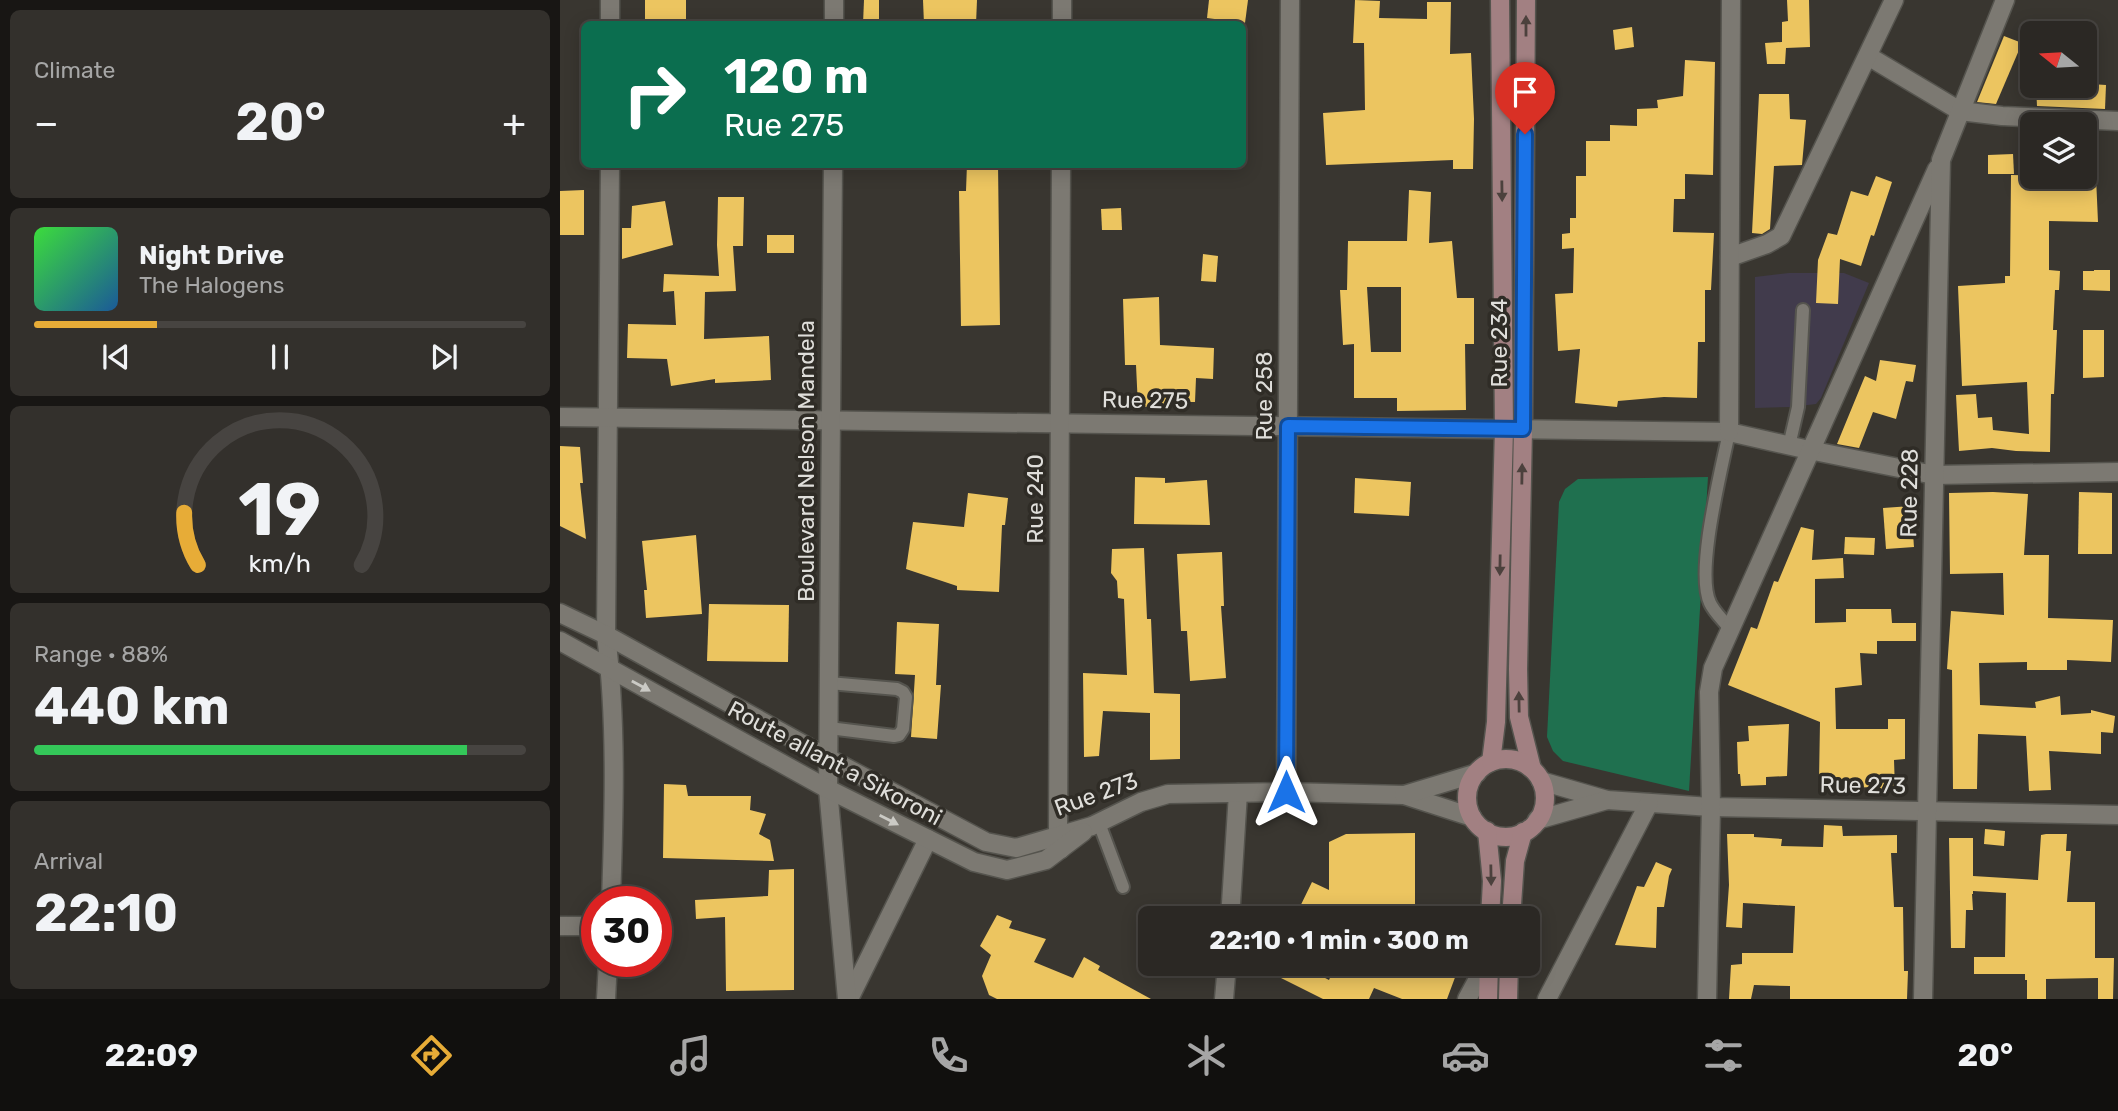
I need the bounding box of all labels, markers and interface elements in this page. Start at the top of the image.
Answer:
one-way arrow [1520,15,1532,37]
north arrow [2020,21,2096,98]
map controls [2020,21,2097,189]
text: 120 m [724,47,869,105]
icon: right [609,49,700,140]
text: Climate [34,56,115,84]
pin [1495,62,1555,134]
icon: arrive [1506,73,1544,111]
text: 20° [235,91,326,153]
text: − [34,100,59,146]
text: + [502,100,526,146]
text: Rue 275 [724,106,844,144]
button: layers [2020,112,2097,189]
one-way arrow [1496,180,1508,202]
text: Night Drive [139,240,284,271]
text: The Halogens [139,271,285,299]
street label: Rue 234 [1485,298,1513,388]
street label: Boulevard Nelson Mandela [792,320,820,602]
icon: previous [97,338,135,376]
icon: pause [261,338,299,376]
icon: next [425,338,463,376]
street label: Rue 258 [1250,351,1278,441]
street label: Rue 275 [1102,385,1188,415]
street label: Rue 228 [1894,448,1924,538]
street label: Rue 240 [1021,454,1049,544]
one-way arrow [1516,463,1528,485]
text: 19 [239,468,321,554]
text: km/h [249,549,311,578]
one-way arrow [1495,554,1506,576]
text: Range · 88% [34,640,168,668]
text: 440 km [34,675,230,737]
one-way arrow [632,680,651,692]
one-way arrow [1513,691,1525,713]
street label: Route allant a Sikoroni [723,695,947,831]
position arrow [1249,755,1323,829]
street label: Rue 273 [1051,766,1141,822]
street label: Rue 273 [1819,770,1907,800]
one-way arrow [879,815,899,826]
text: Arrival [34,847,103,875]
one-way arrow [1486,864,1497,886]
text: 22:10 [34,882,178,944]
speed limit sign: 30 [581,886,672,977]
text: 22:10 · 1 min · 300 m [1209,925,1469,956]
icon: directions [407,1031,456,1080]
icon: music [666,1031,715,1080]
icon: phone [924,1031,973,1080]
icon: climate [1182,1031,1231,1080]
icon: car [1441,1031,1490,1080]
icon: filters [1699,1031,1748,1080]
text: 22:09 [105,1036,198,1074]
text: 20° [1958,1036,2013,1074]

